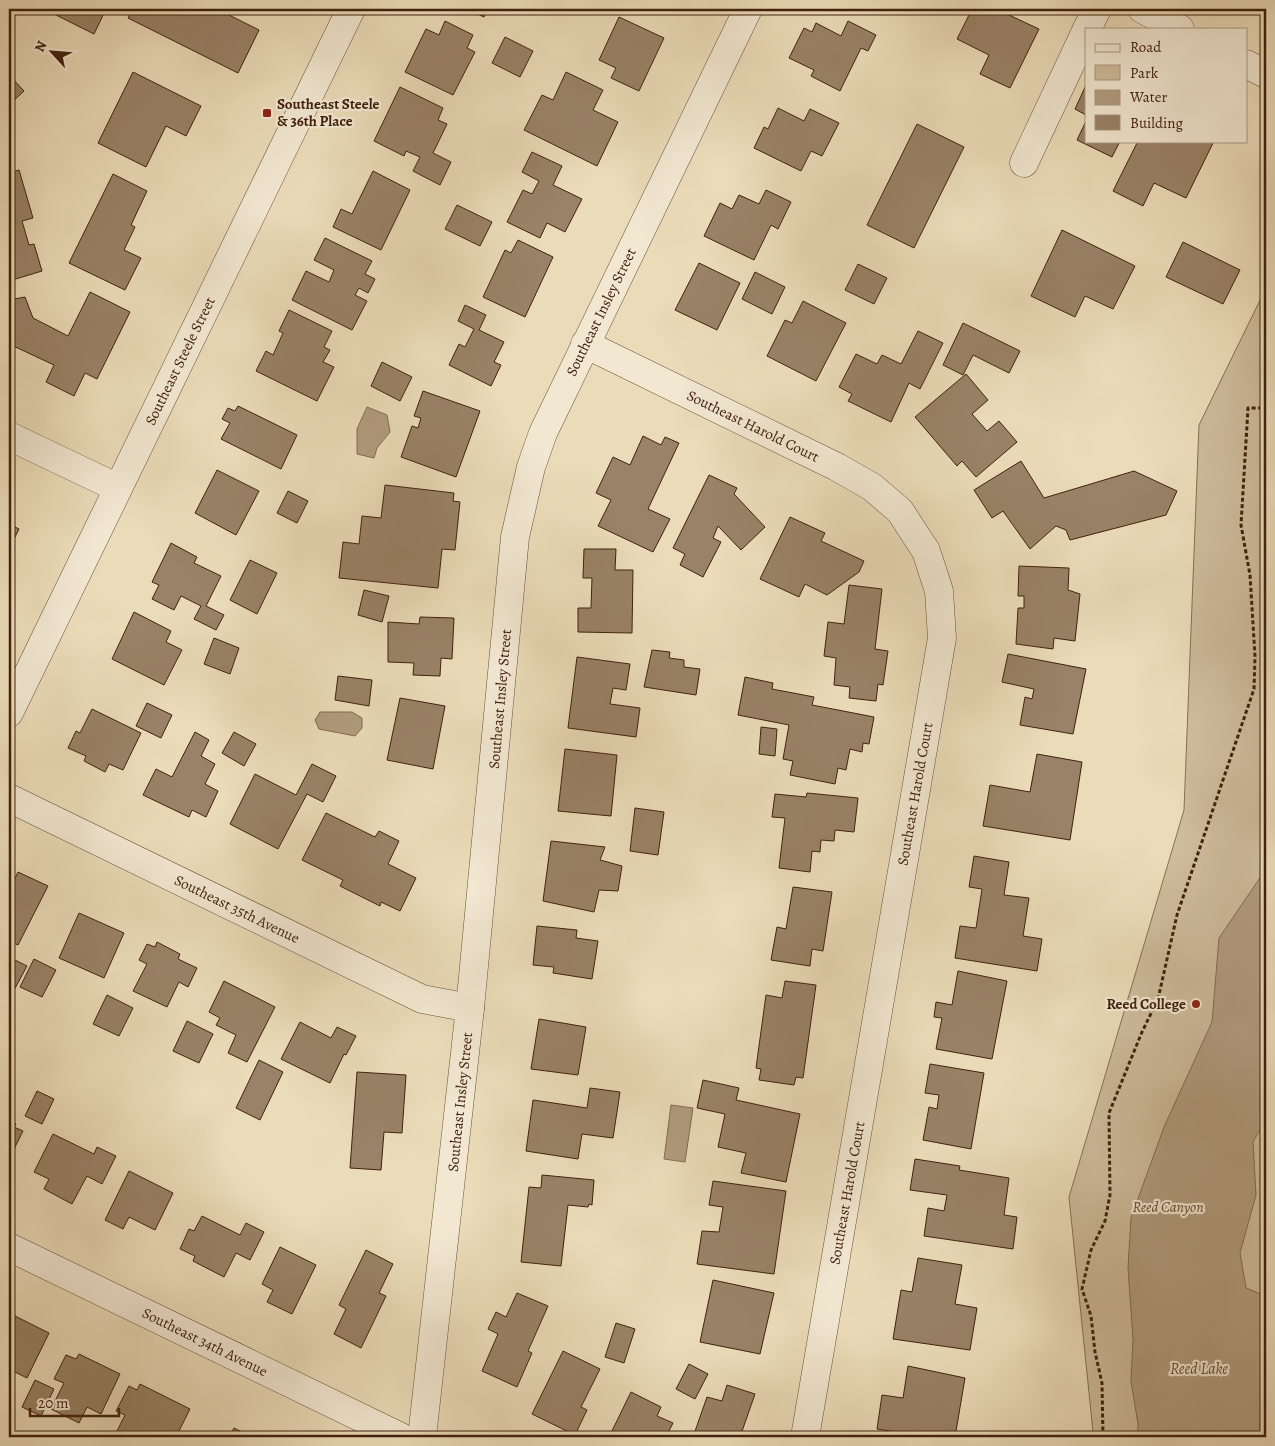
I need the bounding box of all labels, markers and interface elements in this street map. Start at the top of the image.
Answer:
north arrow [28,28,78,78]
legend [1085,28,1248,142]
text: Road [1130,37,1162,57]
text: N [30,38,52,55]
text: Park [1130,63,1159,83]
text: Water [1129,87,1167,107]
place label: Southeast Steele & 36th Place [277,94,380,131]
marker: Southeast Steele & 36th Place [261,107,273,119]
text: Building [1130,113,1183,133]
street label: Southeast Insley Street [561,245,641,379]
street label: Southeast Steele Street [140,293,220,428]
street label: Southeast Harold Court [683,385,823,467]
street label: Southeast Insley Street [484,628,516,770]
street label: Southeast Harold Court [893,721,937,867]
street label: Southeast 35th Avenue [171,870,303,948]
place label: Reed College [1106,994,1186,1014]
marker: Reed College [1190,998,1202,1010]
street label: Southeast Insley Street [443,1031,477,1173]
street label: Southeast Harold Court [825,1120,869,1266]
park label: Reed Canyon [1132,1197,1204,1217]
street label: Southeast 34th Avenue [139,1303,271,1381]
water label: Reed Lake [1170,1358,1228,1380]
scale bar [30,1386,119,1418]
text: 20 m [38,1393,69,1413]

